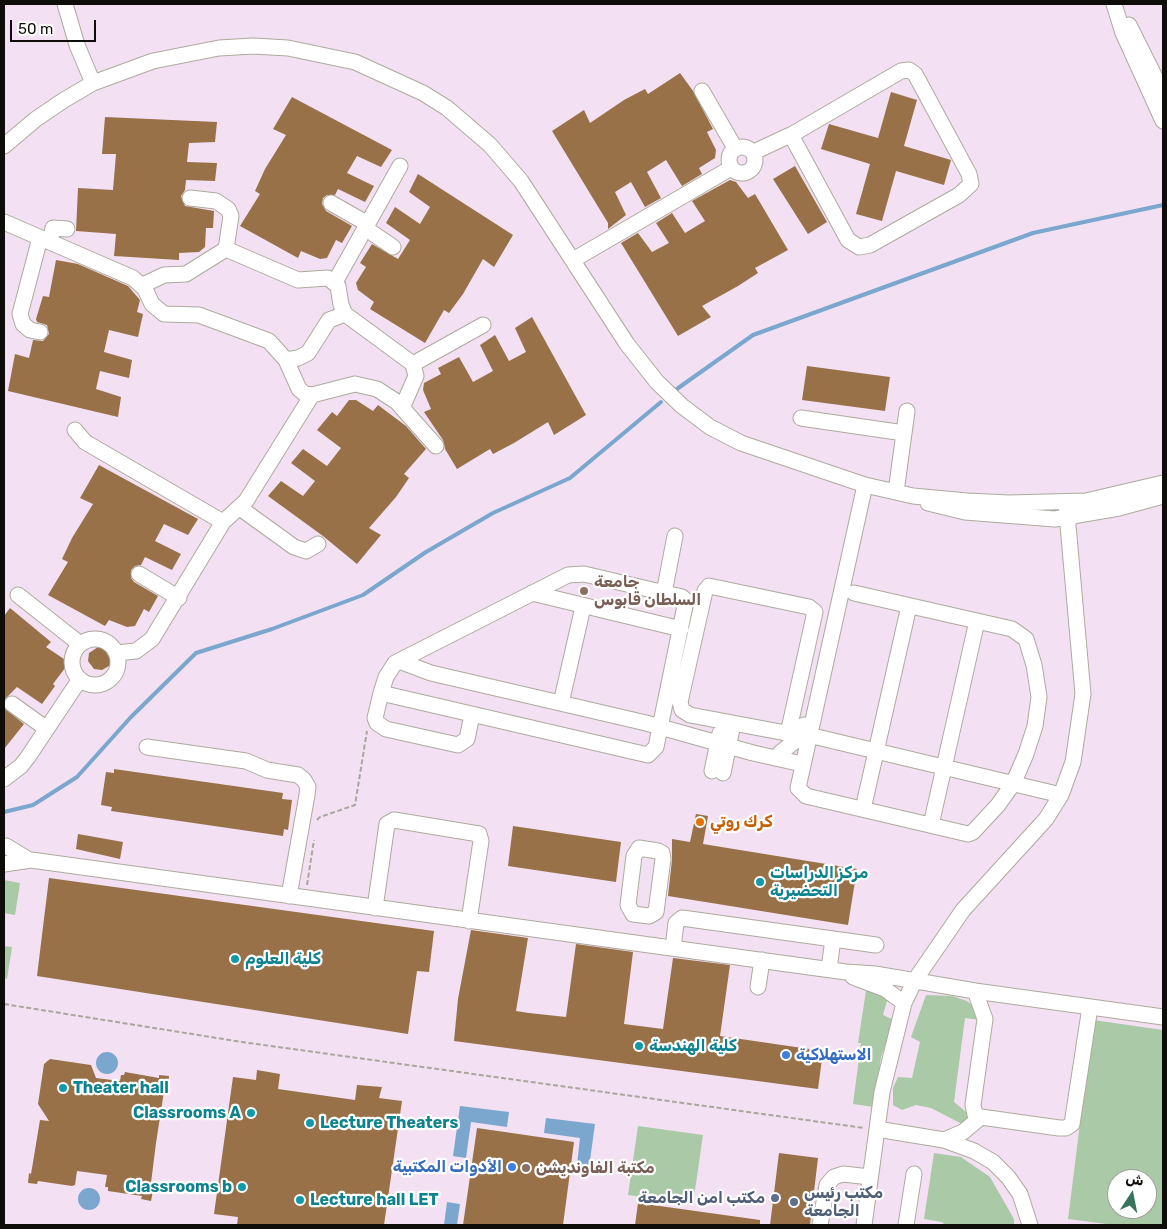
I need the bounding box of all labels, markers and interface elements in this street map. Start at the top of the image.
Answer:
scale bar [12,10,99,42]
text: 50 m [18,20,53,38]
place label: جامعة السلطان قابوس [594,572,701,610]
marker: جامعة السلطان قابوس [578,585,590,597]
place label: كرك روتي [710,812,773,832]
marker: كرك روتي [694,816,706,828]
place label: مركز الدراسات التحضيرية [770,863,868,901]
marker: مركز الدراسات التحضيرية [754,876,766,888]
place label: كلية العلوم [245,949,321,969]
marker: كلية العلوم [229,953,241,965]
place label: كلية الهندسة [649,1036,737,1056]
marker: كلية الهندسة [633,1040,645,1052]
place label: الاستهلاكية [796,1045,872,1065]
marker: الاستهلاكية [780,1049,792,1061]
place label: Theater hall [73,1078,169,1098]
marker: Theater hall [57,1082,69,1094]
place label: Classrooms A [133,1103,241,1123]
marker: Classrooms A [245,1107,257,1119]
place label: Lecture Theaters [320,1113,458,1133]
marker: Lecture Theaters [304,1117,316,1129]
place label: الأدوات المكتبية [393,1157,502,1177]
place label: مكتبة الفاونديشن [536,1158,655,1178]
marker: الأدوات المكتبية [506,1161,518,1173]
marker: مكتبة الفاونديشن [520,1162,532,1174]
north arrow [1107,1169,1157,1219]
text: ش [1124,1170,1145,1190]
place label: Classrooms b [125,1177,232,1197]
marker: Classrooms b [236,1181,248,1193]
place label: مكتب رئيس الجامعة [804,1183,883,1221]
place label: مكتب امن الجامعة [638,1188,765,1208]
place label: Lecture hall LET [310,1190,439,1210]
marker: مكتب امن الجامعة [769,1192,781,1204]
marker: Lecture hall LET [294,1194,306,1206]
marker: مكتب رئيس الجامعة [788,1196,800,1208]

